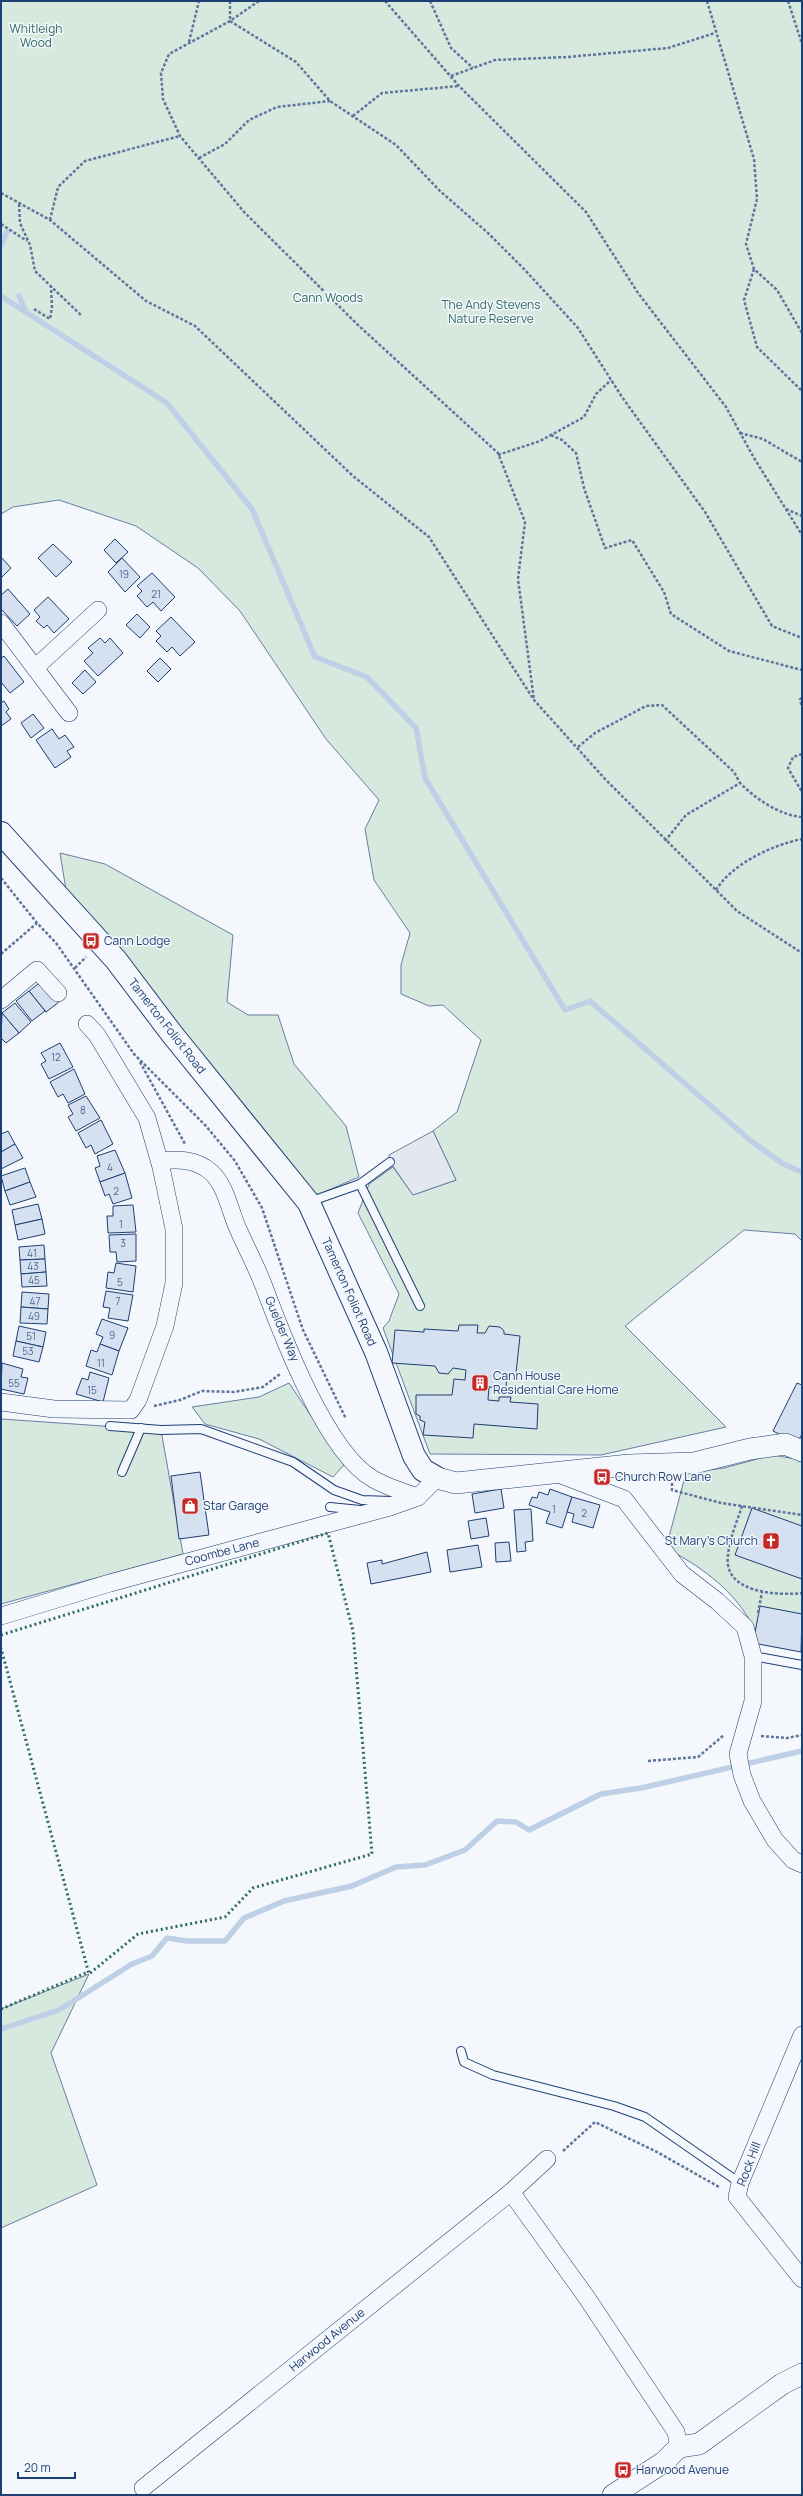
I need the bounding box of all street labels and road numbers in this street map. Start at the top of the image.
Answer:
street label: Tamerton Foliot Road [125,974,210,1077]
street label: Tamerton Foliot Road [318,1235,381,1349]
street label: Guelder Way [261,1293,304,1365]
street label: Coombe Lane [183,1533,261,1570]
street label: Rock Hill [732,2139,765,2188]
street label: Harwood Avenue [285,2304,368,2375]

